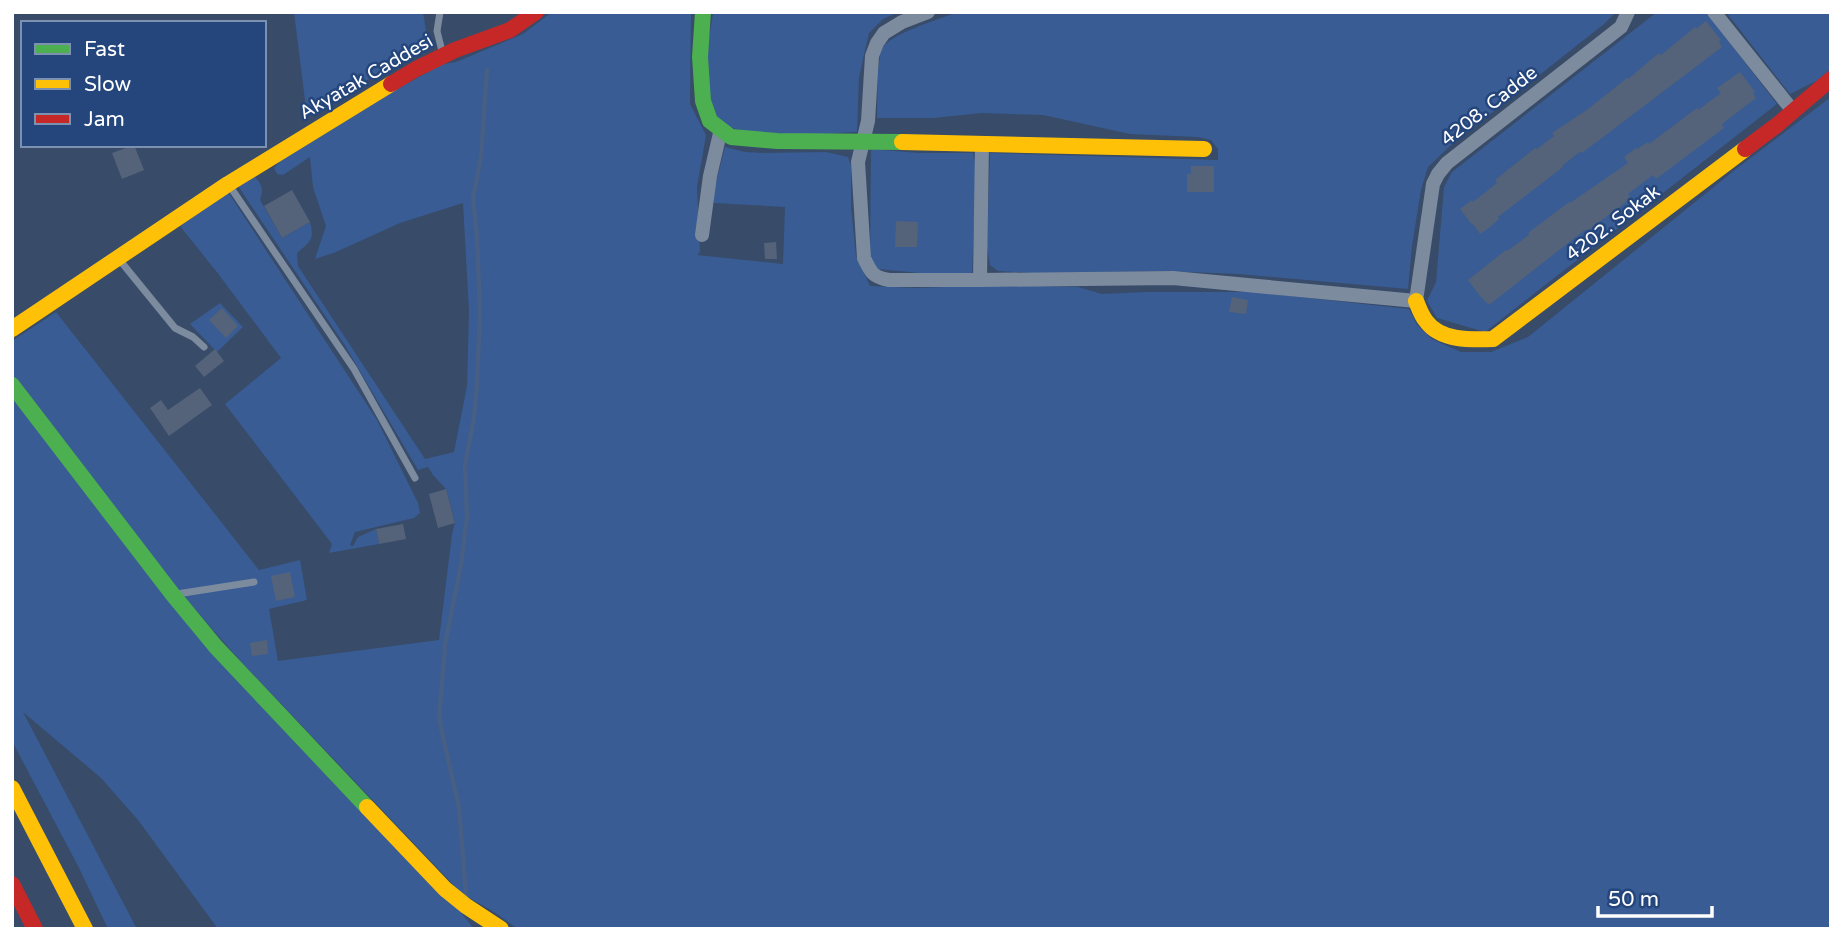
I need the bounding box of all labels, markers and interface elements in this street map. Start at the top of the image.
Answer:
legend [21,21,266,147]
street label: Akyatak Caddesi [295,30,437,124]
text: Fast [84,37,125,62]
street label: 4208. Cadde [1436,62,1542,150]
text: Slow [84,72,132,97]
text: Jam [84,107,125,132]
street label: 4202. Sokak [1562,180,1664,266]
scale bar [1598,874,1712,918]
text: 50 m [1608,887,1659,912]

